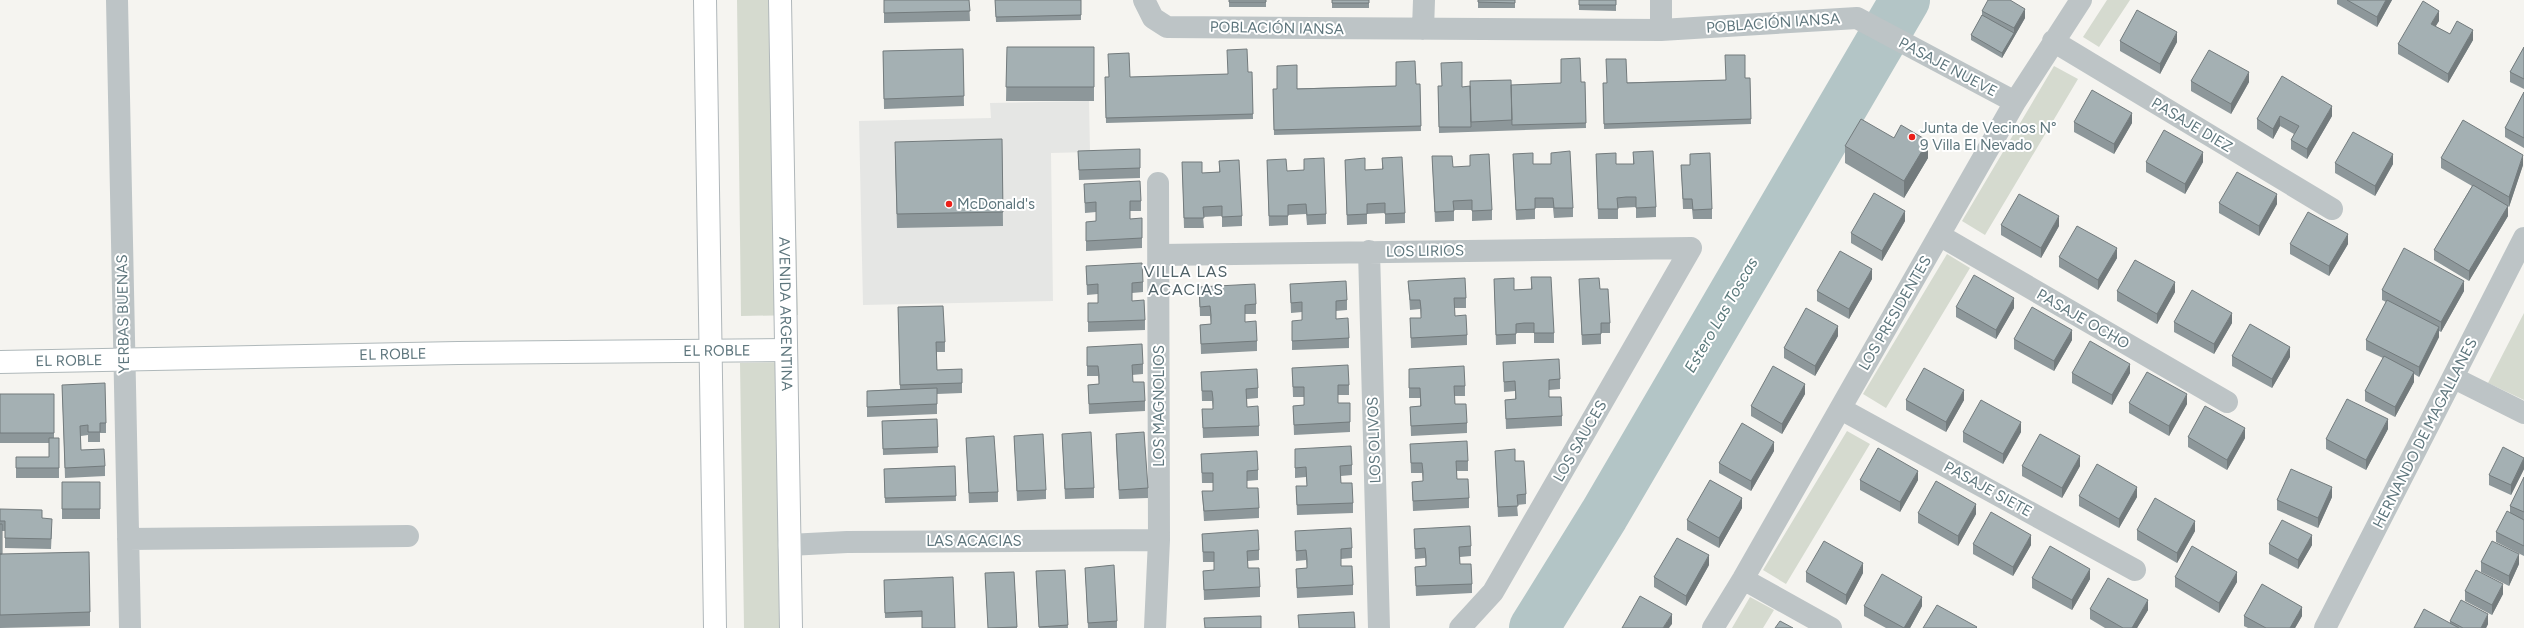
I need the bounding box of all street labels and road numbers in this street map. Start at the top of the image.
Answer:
street label: POBLACIÓN IANSA [1705,9,1841,37]
street label: POBLACIÓN IANSA [1210,18,1344,38]
street label: PASAJE NUEVE [1896,33,2000,101]
street label: PASAJE DIEZ [2148,94,2236,156]
street label: AVENIDA ARGENTINA [775,237,796,391]
street label: LOS LIRIOS [1386,241,1464,261]
street label: LOS PRESIDENTES [1855,252,1935,374]
street label: YERBAS BUENAS [113,254,133,374]
street label: PASAJE OCHO [2034,285,2132,353]
street label: HERNANDO DE MAGALLANES [2369,335,2481,531]
street label: EL ROBLE [683,341,751,360]
street label: EL ROBLE [359,345,427,364]
street label: LOS MAGNOLIOS [1150,345,1168,467]
street label: EL ROBLE [35,351,103,370]
street label: LOS OLIVOS [1363,396,1385,484]
street label: LOS SAUCES [1549,397,1611,485]
street label: PASAJE SIETE [1941,457,2035,521]
street label: LAS ACACIAS [926,532,1022,550]

